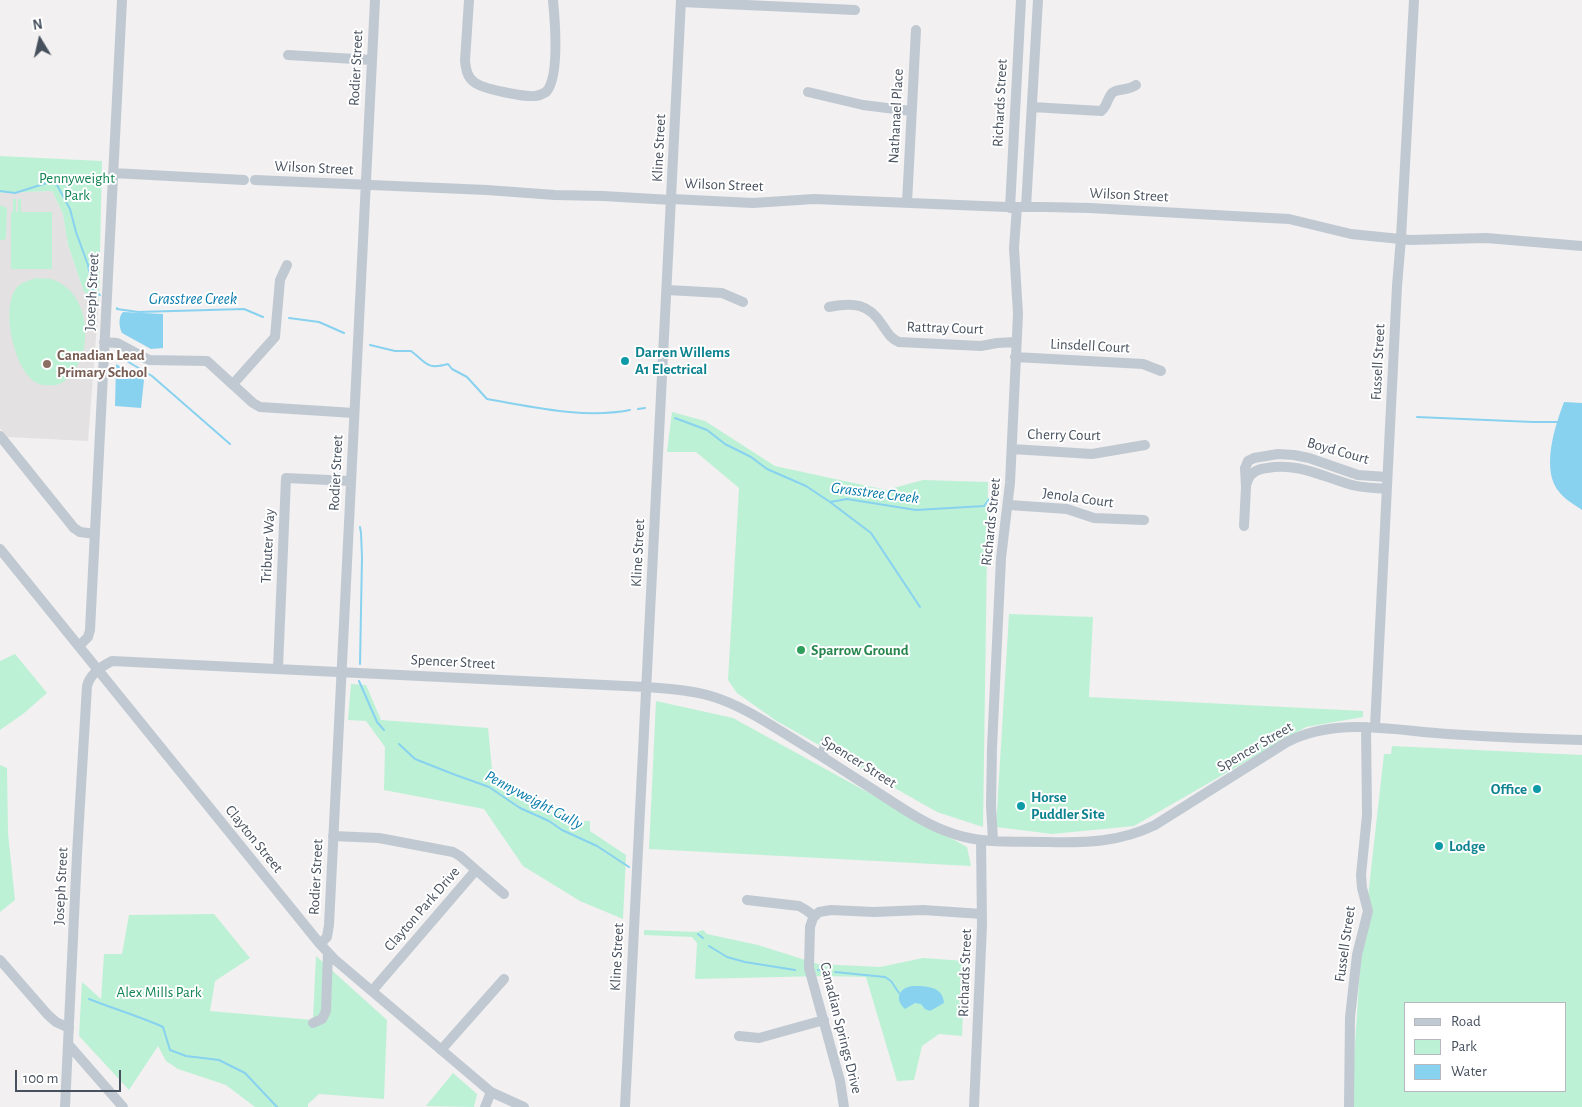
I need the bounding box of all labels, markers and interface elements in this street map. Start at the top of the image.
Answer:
north arrow [15,15,65,65]
text: N [32,18,44,33]
street label: Rodier Street [345,30,367,106]
street label: Richards Street [989,58,1011,148]
street label: Nathanael Place [885,68,907,164]
street label: Kline Street [648,114,670,182]
street label: Wilson Street [274,157,354,179]
park label: Pennyweight Park [39,169,115,204]
street label: Wilson Street [684,175,764,195]
street label: Wilson Street [1089,184,1169,206]
street label: Joseph Street [81,253,103,331]
water label: Grasstree Creek [149,289,237,309]
street label: Rattray Court [906,318,984,338]
street label: Fussell Street [1367,323,1389,401]
street label: Linsdell Court [1050,335,1130,357]
place label: Darren Willems A1 Electrical [635,343,730,378]
place label: Canadian Lead Primary School [57,346,148,381]
marker: Darren Willems A1 Electrical [619,355,631,367]
marker: Canadian Lead Primary School [41,358,53,370]
street label: Cherry Court [1027,425,1101,445]
street label: Boyd Court [1305,434,1371,468]
street label: Rodier Street [325,435,347,511]
street label: Richards Street [977,477,1005,567]
water label: Grasstree Creek [830,478,920,508]
street label: Jenola Court [1041,484,1115,512]
street label: Tributer Way [257,508,279,584]
street label: Kline Street [627,519,649,587]
place label: Sparrow Ground [811,641,909,659]
marker: Sparrow Ground [795,644,807,656]
street label: Spencer Street [410,651,496,673]
street label: Spencer Street [1214,718,1296,776]
street label: Spencer Street [818,732,900,792]
water label: Pennyweight Gully [482,766,586,834]
place label: Office [1491,780,1527,798]
marker: Office [1531,783,1543,795]
place label: Horse Puddler Site [1031,788,1105,823]
marker: Horse Puddler Site [1015,800,1027,812]
street label: Clayton Street [221,801,287,877]
place label: Lodge [1449,837,1485,855]
street label: Rodier Street [305,839,327,915]
marker: Lodge [1433,840,1445,852]
street label: Joseph Street [50,847,72,925]
street label: Clayton Park Drive [380,863,464,955]
street label: Fussell Street [1331,905,1359,983]
street label: Kline Street [606,923,628,991]
street label: Richards Street [954,929,976,1017]
street label: Canadian Springs Drive [816,960,866,1096]
park label: Alex Mills Park [116,983,202,1001]
legend [1404,1002,1567,1092]
text: Road [1451,1014,1481,1029]
text: Park [1451,1039,1477,1054]
scale bar [18,1060,124,1092]
text: Water [1451,1064,1487,1079]
text: 100 m [23,1071,58,1086]

